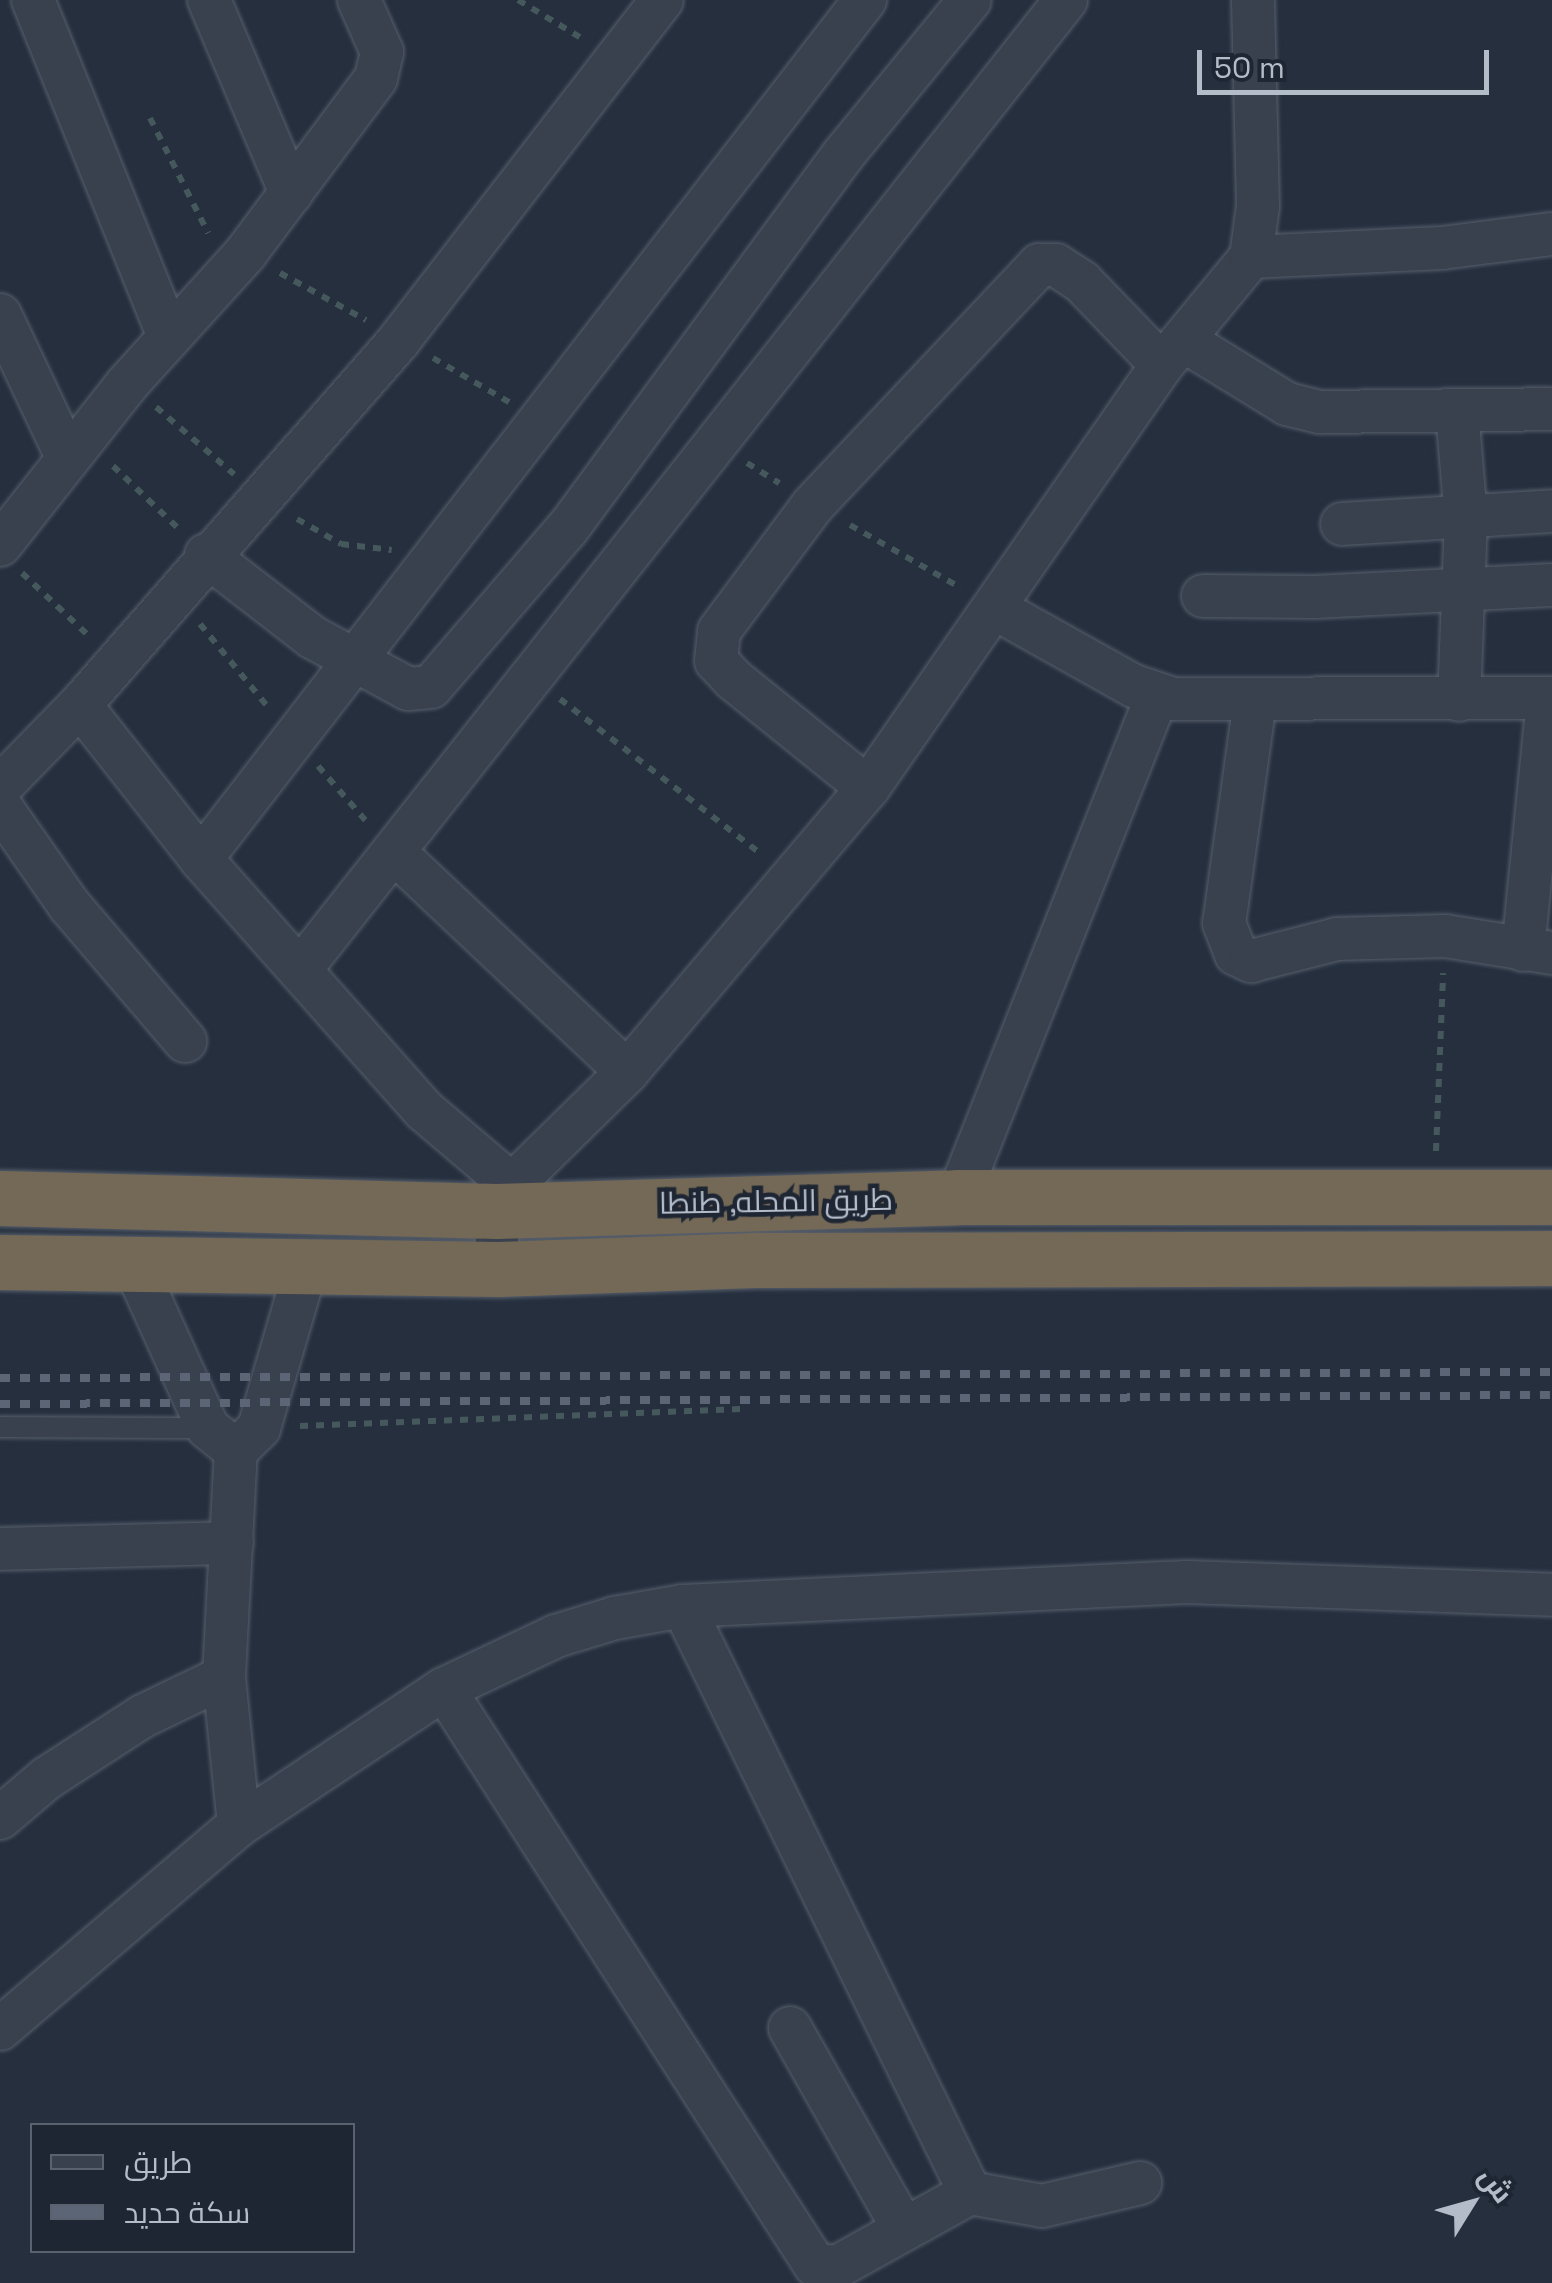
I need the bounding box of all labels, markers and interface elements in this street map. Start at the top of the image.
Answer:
scale bar [1202,30,1494,92]
text: 50 m [1214,48,1285,87]
street label: طريق المحله, طنطا [658,1182,894,1222]
legend [30,2123,355,2253]
text: طريق [124,2143,193,2182]
north arrow [1422,2153,1522,2253]
text: ش [1471,2160,1521,2210]
text: سكة حديد [124,2193,250,2232]

